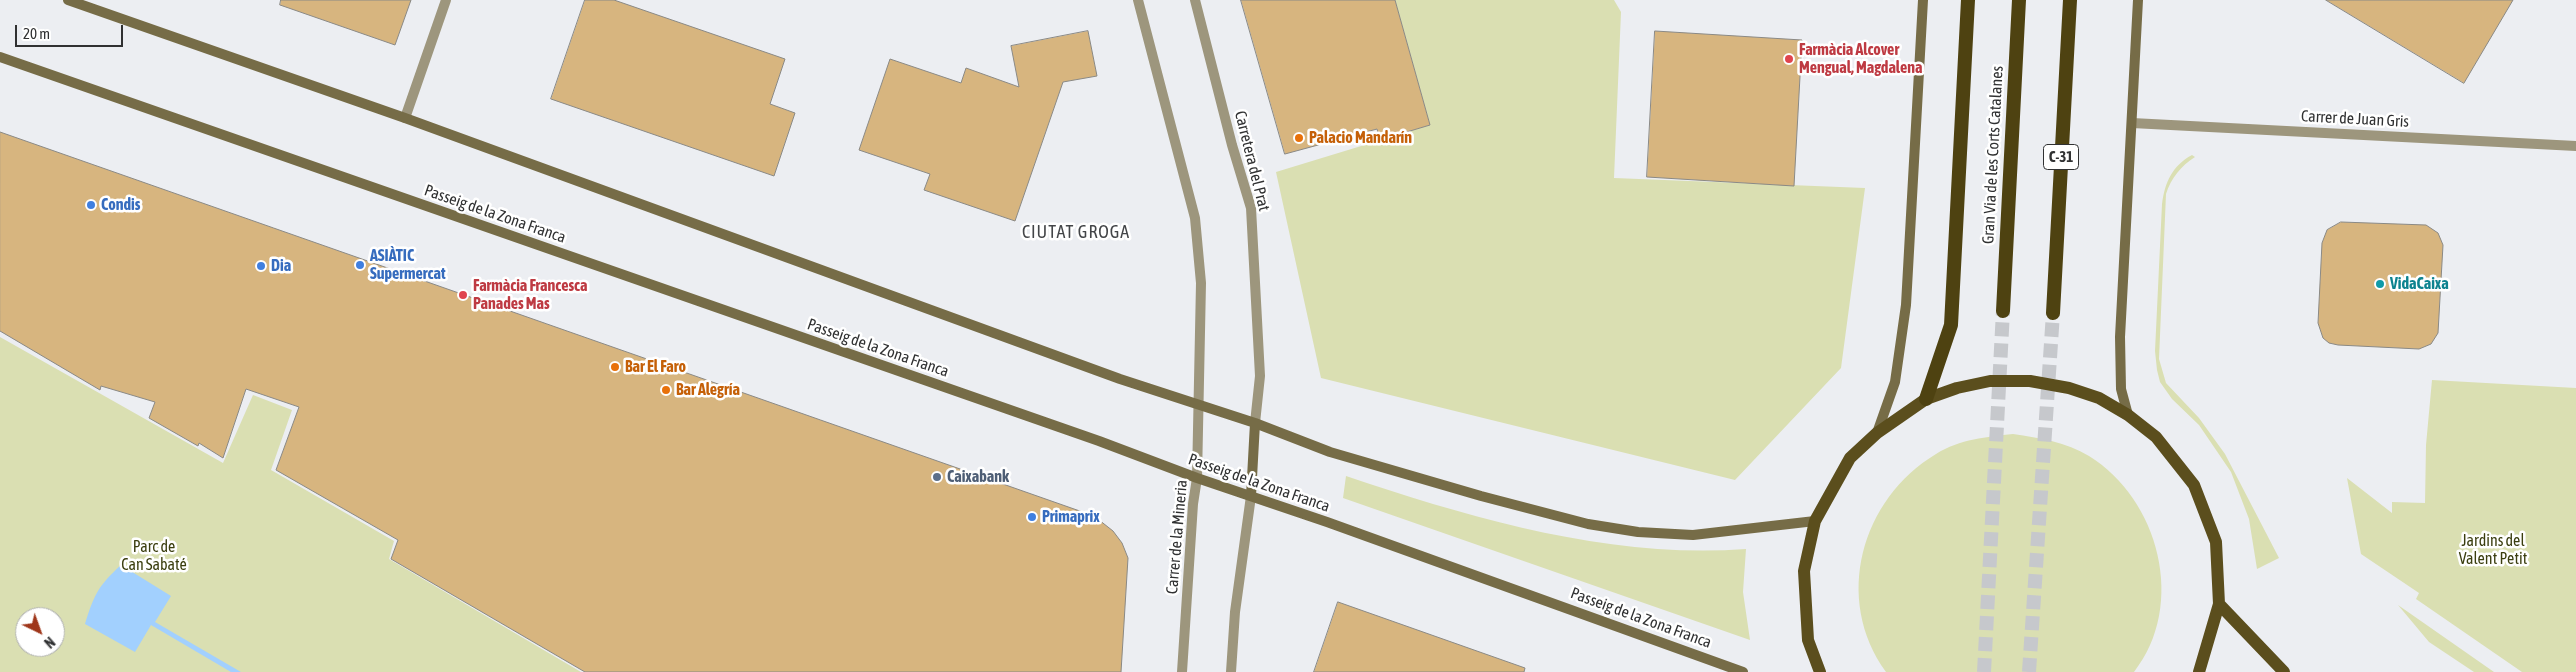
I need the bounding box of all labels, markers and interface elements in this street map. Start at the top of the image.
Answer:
scale bar [18,15,125,47]
text: 20 m [23,25,50,42]
place label: Farmàcia Alcover Mengual, Magdalena [1799,40,1922,78]
marker: Farmàcia Alcover Mengual, Magdalena [1783,53,1795,65]
street label: Gran Via de les Corts Catalanes [1979,65,2007,245]
street label: Carrer de Juan Gris [2301,107,2409,131]
street label: Carretera del Prat [1230,109,1274,213]
place label: Palacio Mandarín [1309,128,1412,148]
marker: Palacio Mandarín [1293,132,1305,144]
road number: C-31 [2044,144,2078,170]
street label: Passeig de la Zona Franca [422,181,568,247]
place label: Condis [101,195,140,215]
marker: Condis [85,199,97,211]
district label: CIUTAT GROGA [1020,221,1132,243]
place label: ASIÀTIC Supermercat [370,246,445,284]
place label: Dia [271,256,291,276]
marker: ASIÀTIC Supermercat [354,259,366,271]
marker: Dia [255,260,267,272]
place label: VidaCaixa [2390,274,2449,294]
place label: Farmàcia Francesca Panades Mas [473,276,587,314]
marker: VidaCaixa [2374,278,2386,290]
marker: Farmàcia Francesca Panades Mas [457,289,469,301]
street label: Passeig de la Zona Franca [805,315,951,381]
place label: Bar El Faro [625,357,686,377]
marker: Bar El Faro [609,361,621,373]
place label: Bar Alegría [676,380,740,400]
marker: Bar Alegría [660,384,672,396]
street label: Passeig de la Zona Franca [1186,450,1332,516]
place label: Caixabank [947,467,1009,487]
marker: Caixabank [931,471,943,483]
street label: Carrer de la Mineria [1162,479,1192,595]
place label: Primaprix [1042,507,1100,527]
marker: Primaprix [1026,511,1038,523]
park label: Jardins del Valent Petit [2459,531,2527,569]
park label: Parc de Can Sabaté [121,537,187,575]
street label: Passeig de la Zona Franca [1568,584,1714,652]
north arrow [15,607,65,657]
text: N [41,634,58,651]

